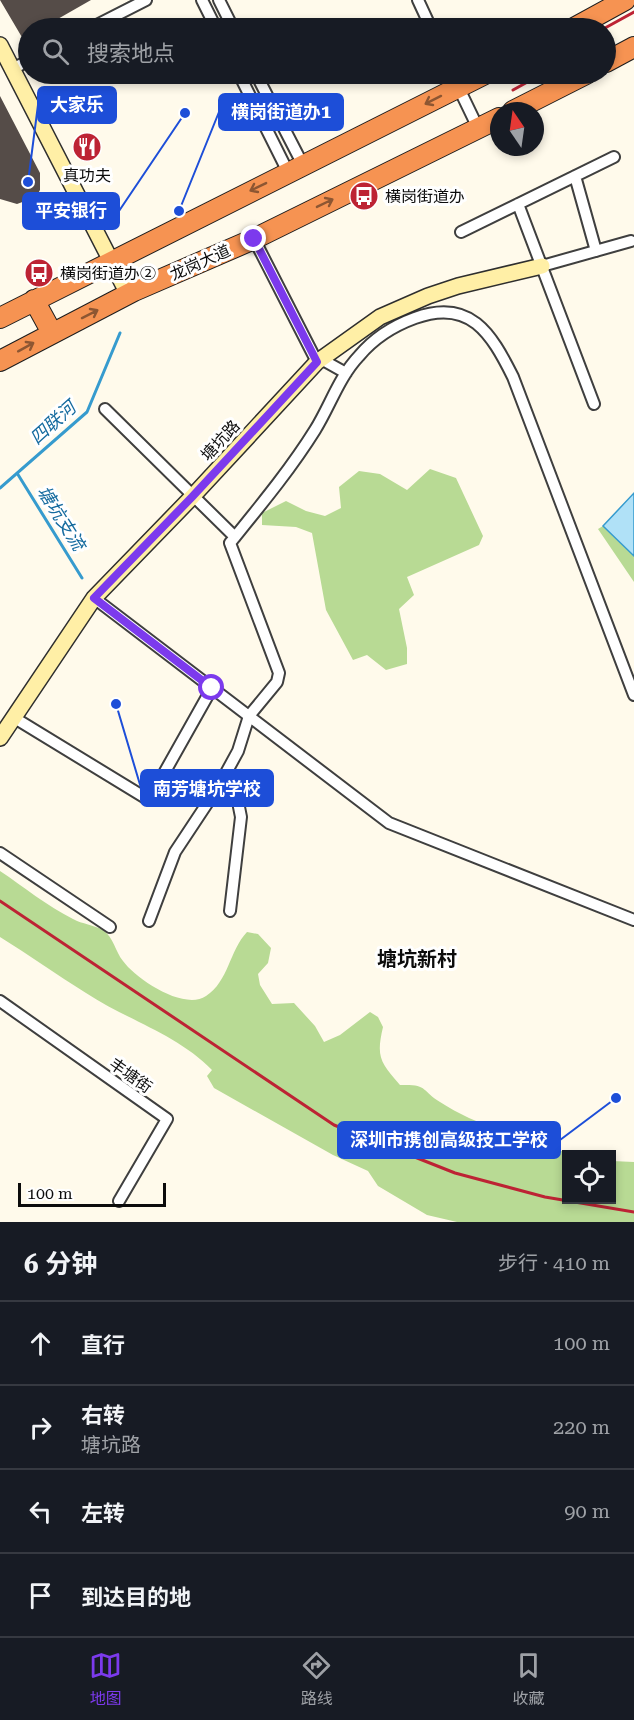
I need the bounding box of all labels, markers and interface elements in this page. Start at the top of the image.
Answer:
search box [18,18,616,84]
icon: search [39,35,72,68]
text: 搜索地点 [87,41,175,66]
callout: 大家乐 [38,87,116,123]
text: 大家乐 [50,94,104,115]
callout: 横岗街道办1 [219,94,343,130]
one-way arrow [425,94,442,106]
text: 横岗街道办1 [231,101,331,122]
north arrow [490,102,544,156]
restaurant icon: 真功夫 [71,131,103,163]
place label: 真功夫 [63,166,111,185]
bus stop icon: 横岗街道办 [348,180,380,212]
one-way arrow [250,182,268,193]
place label: 横岗街道办 [385,187,465,206]
callout: 平安银行 [23,193,119,229]
one-way arrow [316,197,334,209]
text: 平安银行 [35,200,107,221]
route end [240,225,266,251]
street label: 龙岗大道 [167,241,233,284]
bus stop icon: 横岗街道办② [23,257,55,289]
place label: 横岗街道办② [60,264,156,283]
one-way arrow [81,307,99,319]
one-way arrow [17,341,34,353]
water label: 四联河 [26,395,82,448]
street label: 塘坑路 [197,416,244,464]
water label: 塘坑支流 [33,482,91,556]
route start [198,674,224,700]
callout: 南芳塘坑学校 [141,770,273,806]
text: 南芳塘坑学校 [153,778,261,799]
district label: 塘坑新村 [377,947,457,971]
street label: 丰塘街 [106,1054,156,1097]
callout: 深圳市携创高级技工学校 [338,1122,560,1158]
text: 深圳市携创高级技工学校 [350,1129,548,1150]
map controls [562,1150,616,1204]
button: locate [562,1150,616,1204]
scale bar [18,1180,166,1208]
text: 100 m [27,1184,73,1203]
text: 6 分钟 [24,1249,97,1279]
text: 步行 · 410 m [498,1251,610,1275]
icon: ahead [24,1327,57,1360]
text: 100 m [553,1331,610,1355]
text: 直行 [81,1333,125,1358]
text: 右转 [81,1403,125,1428]
icon: right [24,1411,57,1444]
text: 220 m [553,1415,610,1439]
text: 塘坑路 [81,1433,141,1457]
icon: left [24,1495,57,1528]
text: 90 m [564,1499,610,1523]
text: 左转 [81,1501,125,1526]
icon: arrive [24,1579,57,1612]
text: 到达目的地 [81,1585,191,1610]
tab: 地图 [89,1649,122,1709]
tab: 路线 [300,1649,333,1709]
tab: 收藏 [512,1649,545,1709]

